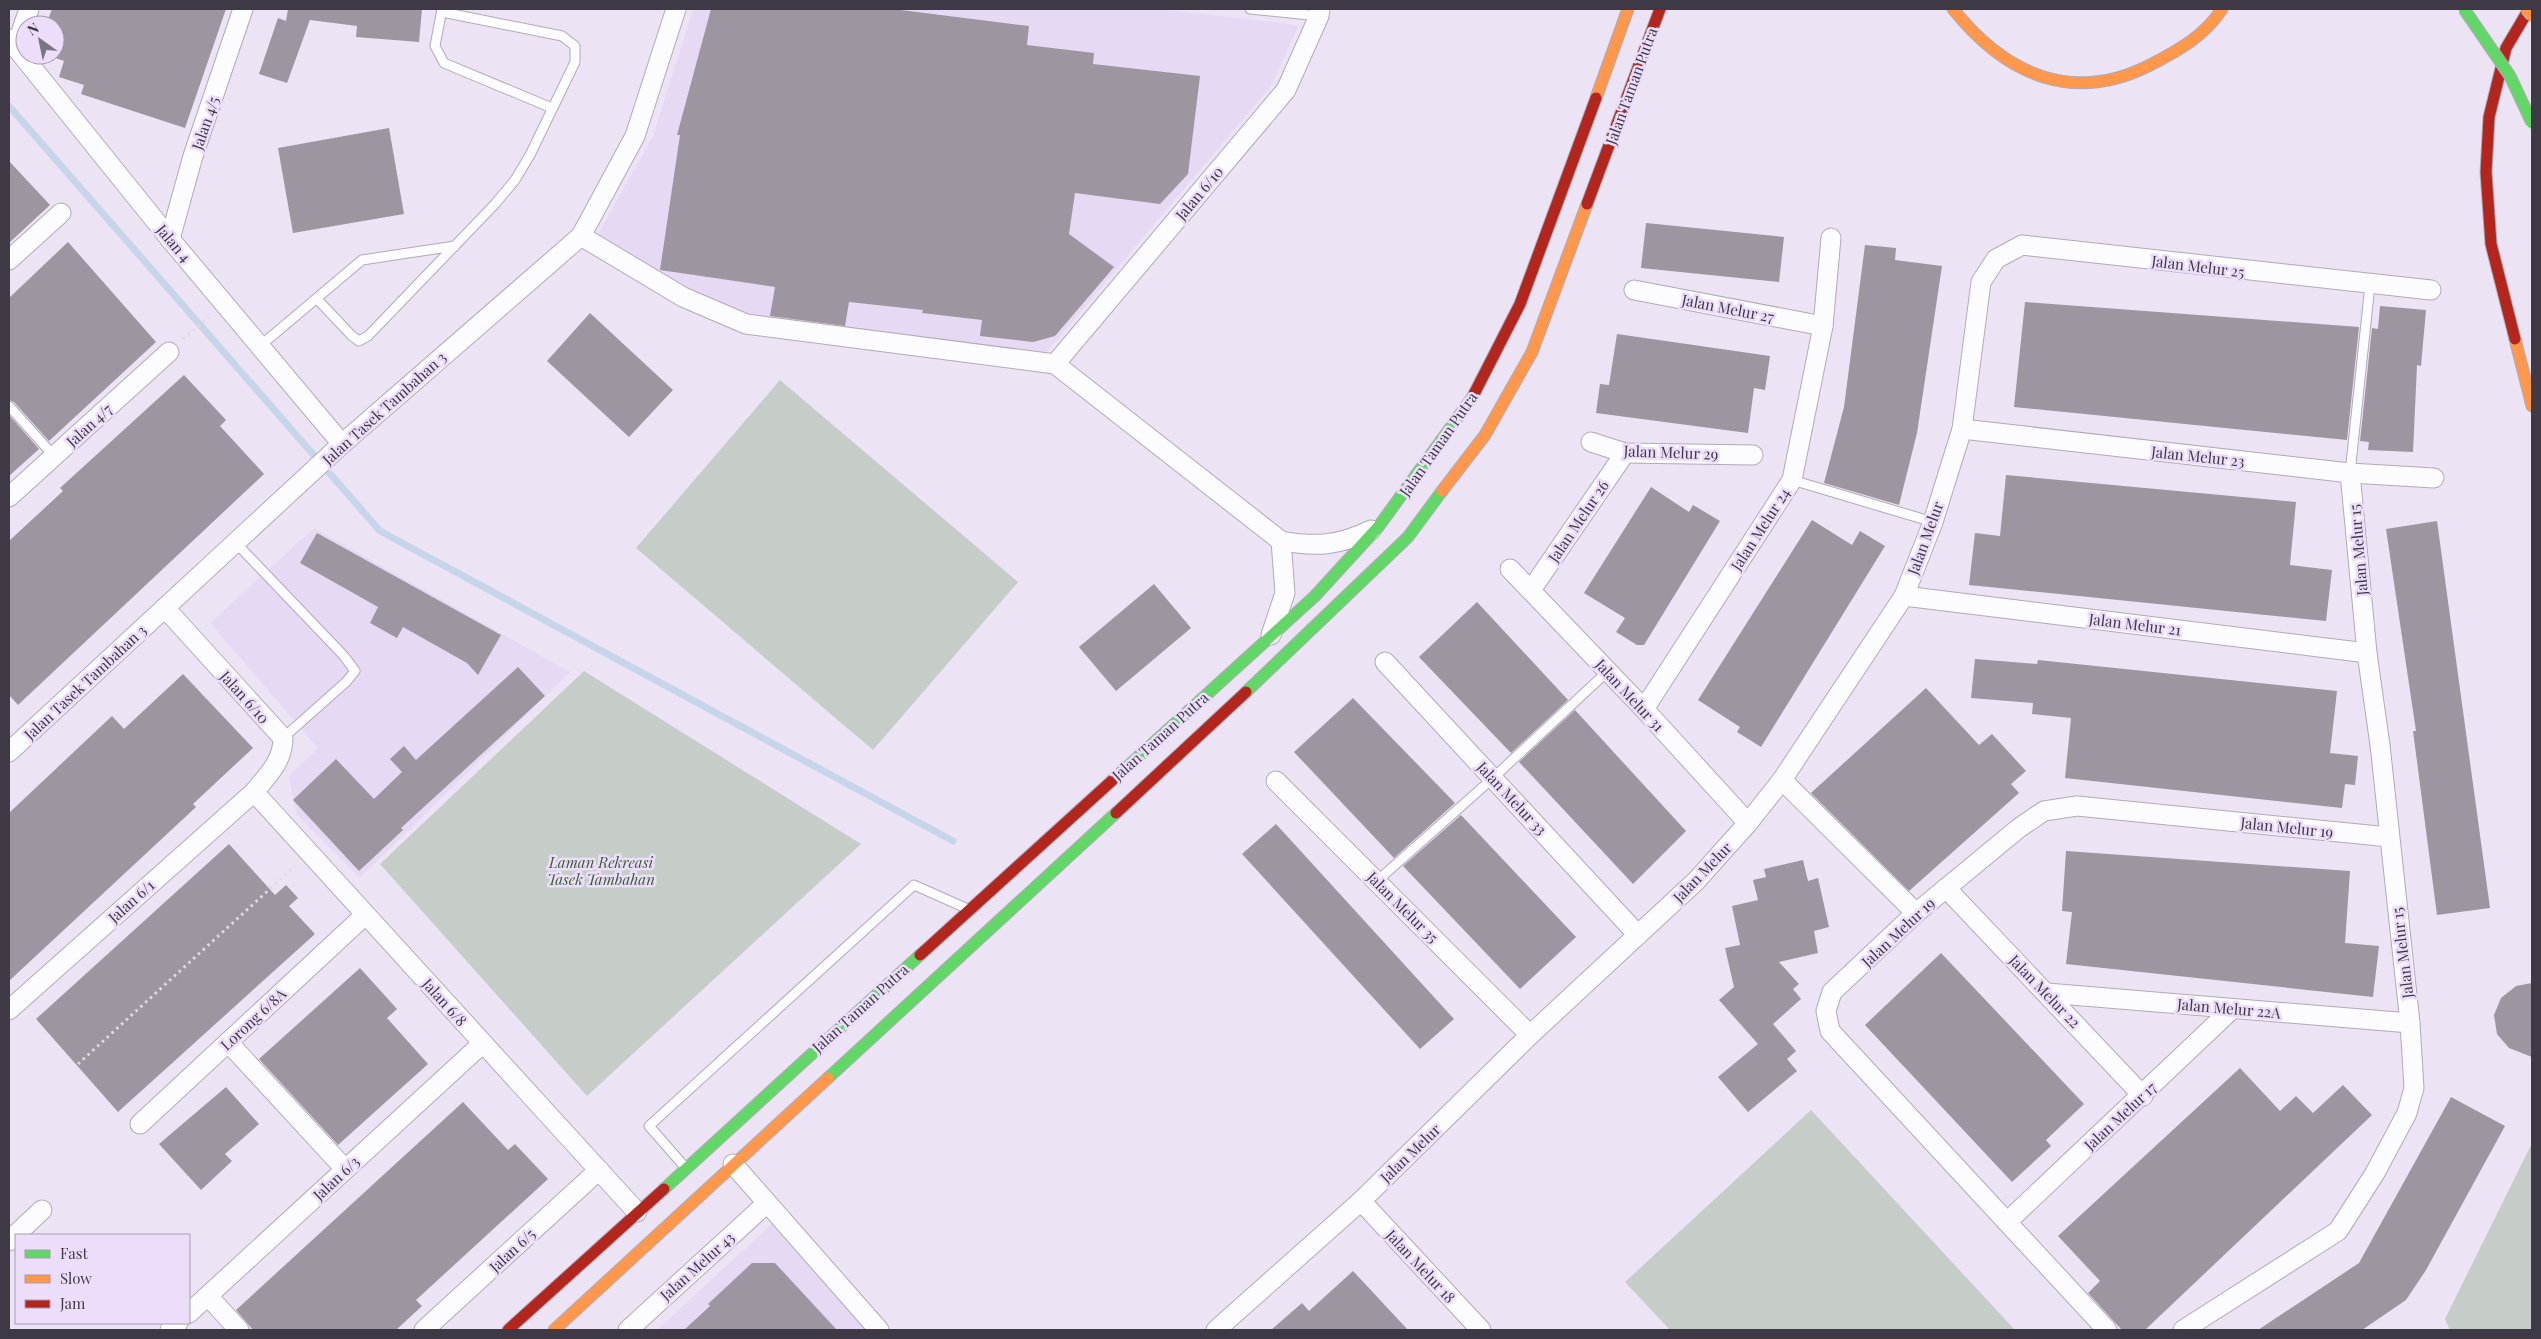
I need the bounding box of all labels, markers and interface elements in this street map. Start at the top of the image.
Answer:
north arrow [15,15,65,65]
text: N [23,18,42,39]
street label: Jalan Taman Putra [1600,24,1662,148]
street label: Jalan 4/5 [186,94,223,153]
street label: Jalan 6/10 [1170,162,1227,225]
street label: Jalan 4 [152,219,196,266]
street label: Jalan Melur 25 [2149,250,2246,282]
street label: Jalan Melur 27 [1679,289,1776,327]
street label: Jalan Tasek Tambahan 3 [317,347,450,470]
street label: Jalan Taman Putra [1394,387,1482,501]
street label: Jalan 4/7 [61,399,116,452]
street label: Jalan Melur 29 [1622,440,1719,464]
street label: Jalan Melur 23 [2149,441,2246,471]
street label: Jalan Melur 26 [1543,476,1613,567]
street label: Jalan Melur 24 [1725,484,1794,575]
street label: Jalan Melur [1902,498,1948,578]
street label: Jalan Melur 15 [2344,504,2372,597]
street label: Jalan Melur 21 [2087,608,2183,640]
street label: Jalan Tasek Tambahan 3 [19,620,150,745]
street label: Jalan Melur 31 [1591,654,1669,736]
street label: Jalan 6/10 [215,666,274,728]
street label: Jalan Taman Putra [1107,687,1213,785]
street label: Jalan Melur 33 [1472,756,1551,839]
street label: Jalan Melur 19 [2239,812,2334,842]
street label: Jalan Melur [1668,837,1736,907]
park label: Laman Rekreasi Tasek Tambahan [547,852,655,889]
street label: Jalan Melur 35 [1362,866,1443,947]
street label: Jalan 6/1 [103,875,159,928]
street label: Jalan Melur 19 [1856,893,1939,972]
street label: Jalan Melur 15 [2386,906,2418,1001]
street label: Jalan Melur 22 [2004,949,2085,1032]
street label: Jalan Taman Putra [807,959,913,1057]
street label: Jalan 6/8 [418,973,472,1030]
street label: Lorong 6/8A [216,983,290,1055]
street label: Jalan Melur 22A [2175,993,2282,1023]
street label: Jalan Melur 17 [2079,1077,2160,1155]
street label: Jalan Melur [1375,1119,1445,1187]
street label: Jalan 6/3 [308,1151,364,1205]
street label: Jalan 6/5 [484,1224,539,1277]
street label: Jalan Melur 18 [1381,1224,1460,1307]
street label: Jalan Melur 43 [655,1227,739,1305]
legend [15,1234,190,1324]
text: Fast [60,1243,89,1263]
text: Slow [60,1268,92,1288]
text: Jam [59,1293,86,1313]

